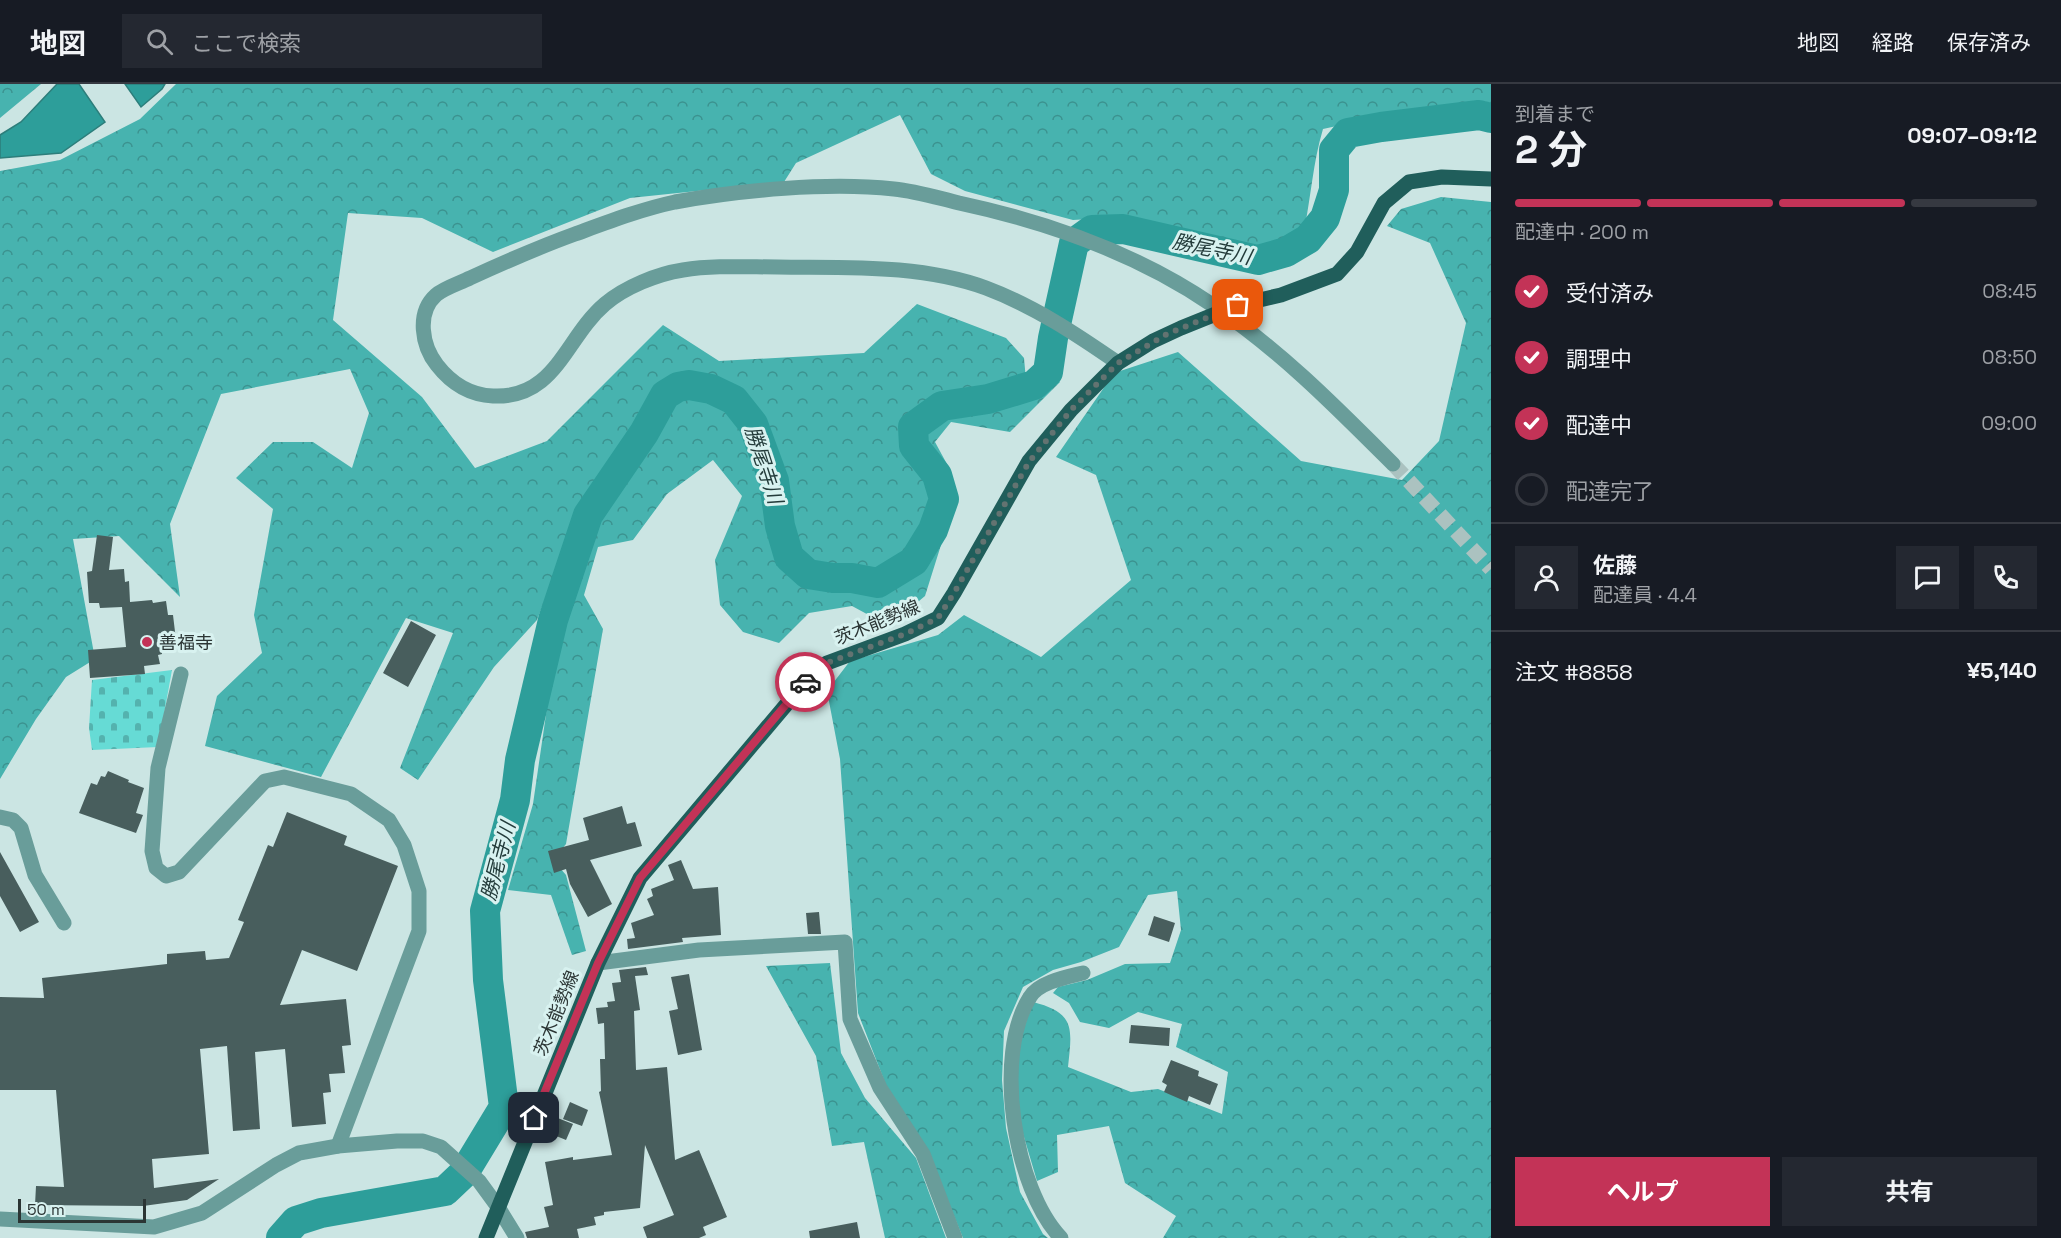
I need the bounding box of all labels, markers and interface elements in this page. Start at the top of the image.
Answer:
search box [122,14,542,68]
text: 地図 [30,25,86,61]
icon: search [143,25,176,58]
text: ここで検索 [191,29,301,57]
text: 地図 [1797,29,1839,56]
text: 経路 [1872,29,1914,56]
text: 保存済み [1947,29,2031,56]
text: 到着まで [1515,101,1595,127]
text: 09:07–09:12 [1907,121,2037,149]
text: 2 分 [1515,125,1587,174]
text: 配達中 · 200 m [1515,219,1649,245]
water label: 勝尾寺川 [1170,228,1256,270]
icon: check [1515,275,1548,308]
text: 08:45 [1982,278,2037,304]
pin [1212,279,1263,330]
text: 受付済み [1566,279,1654,307]
icon: bag [1221,288,1254,321]
icon: check [1515,341,1548,374]
text: 08:50 [1982,344,2037,370]
text: 調理中 [1566,345,1632,373]
icon: check [1515,407,1548,440]
text: 09:00 [1981,410,2037,436]
text: 配達中 [1566,411,1632,439]
water label: 勝尾寺川 [739,423,789,509]
text: 配達完了 [1566,477,1654,505]
button: person [1515,546,1578,609]
button: chat [1896,546,1959,609]
button: phone [1974,546,2037,609]
text: 佐藤 [1593,551,1637,579]
text: 配達員 · 4.4 [1593,582,1697,608]
street label: 茨木能勢線 [831,594,923,650]
place label: 善福寺 [159,631,213,654]
marker: 善福寺 [140,635,154,649]
courier [775,652,835,712]
text: ¥5,140 [1967,656,2037,684]
text: 注文 #8858 [1515,658,1633,686]
icon: car [789,666,822,699]
water label: 勝尾寺川 [475,817,521,903]
street label: 茨木能勢線 [528,967,584,1059]
pin [508,1092,559,1143]
icon: home [517,1101,550,1134]
button: ヘルプ [1515,1157,1770,1226]
button: 共有 [1782,1157,2037,1226]
scale bar [18,1196,146,1224]
text: 50 m [27,1199,65,1220]

